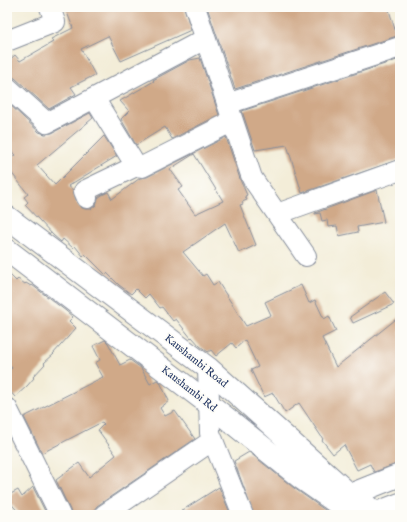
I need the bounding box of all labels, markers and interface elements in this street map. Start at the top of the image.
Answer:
street label: Kaushambi Road [162,331,231,391]
street label: Kaushambi Rd [158,363,220,415]

